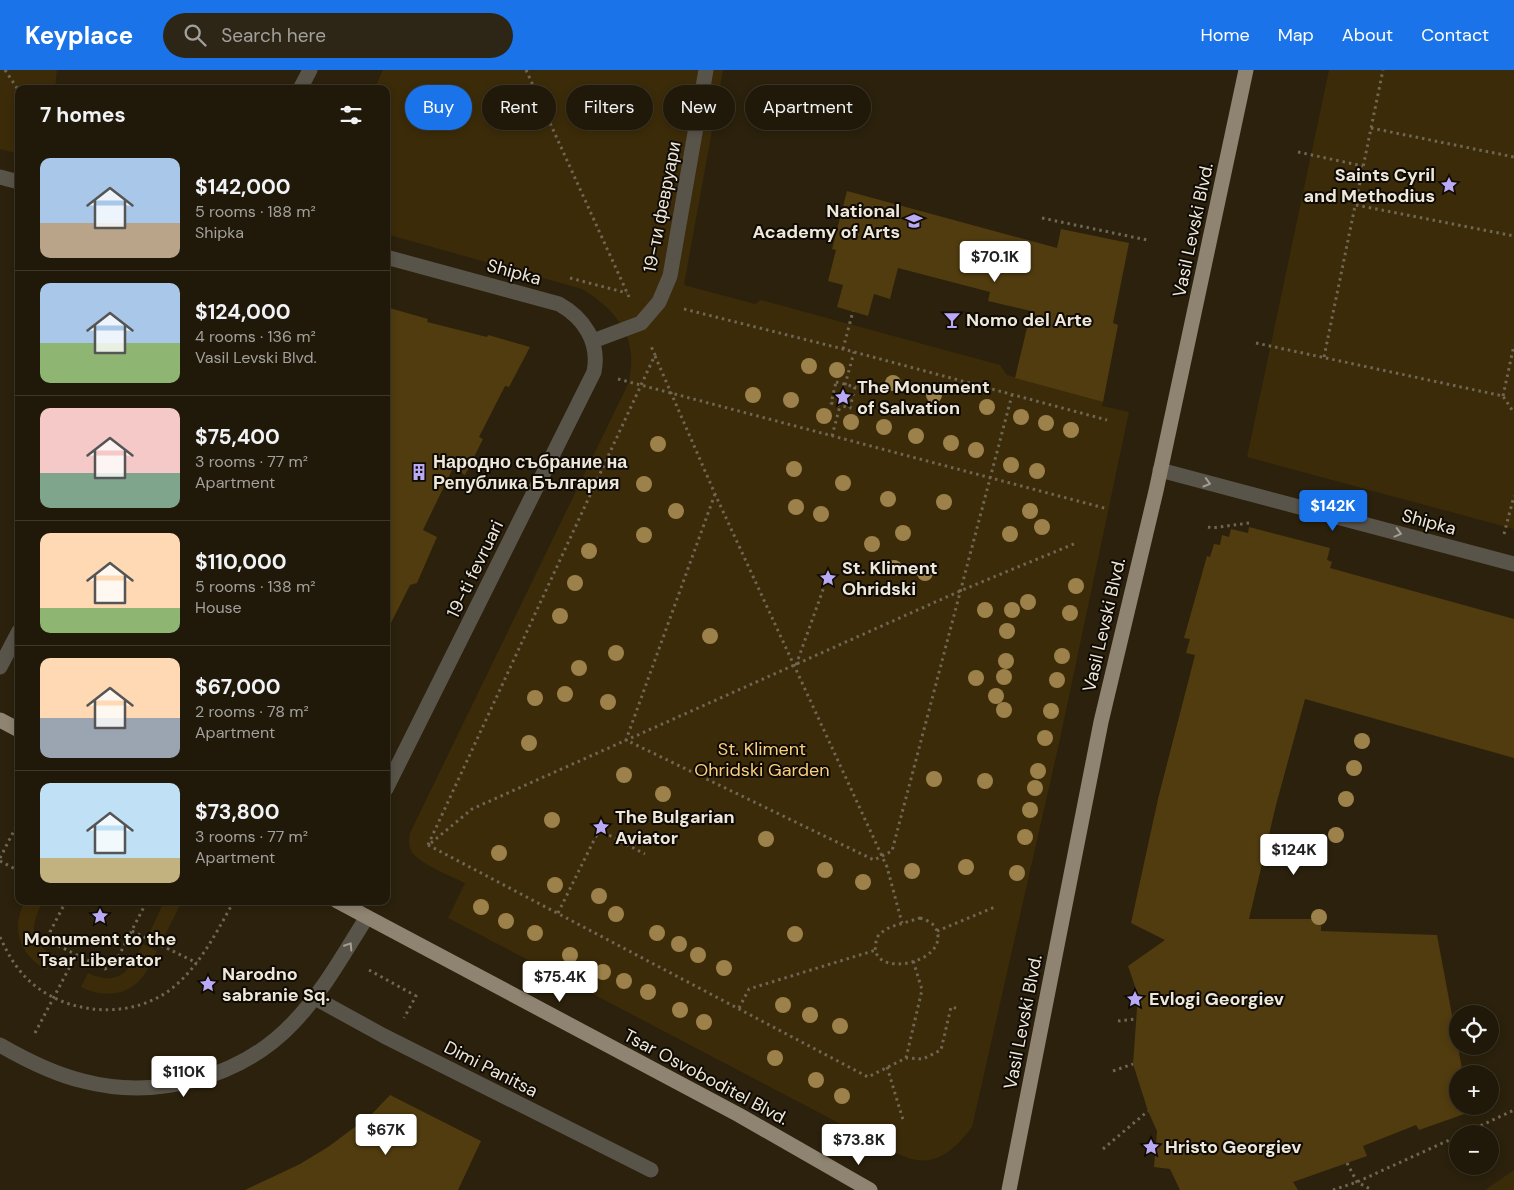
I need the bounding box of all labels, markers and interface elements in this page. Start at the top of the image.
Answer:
search box [163,13,513,58]
text: Keyplace [25,20,133,51]
icon: search [181,21,209,49]
text: Search here [221,23,326,48]
text: Home [1200,23,1250,47]
text: Map [1278,23,1314,47]
text: About [1342,23,1393,47]
text: Contact [1421,23,1489,47]
chip: Buy [405,85,472,130]
chip: Rent [482,85,556,130]
chip: Filters [566,85,653,130]
chip: New [663,85,735,130]
chip: Apartment [745,85,871,130]
text: 7 homes [40,101,126,129]
icon: filters [337,101,365,129]
street label: 19-ти февруари [638,140,686,274]
street label: Vasil Levski Blvd. [1167,161,1219,299]
place label: Saints Cyril and Methodius [1303,163,1435,208]
text: $142,000 [195,173,291,201]
place icon: Saints Cyril and Methodius [1439,175,1459,195]
icon: home [80,178,140,238]
place label: National Academy of Arts [752,199,900,244]
text: 5 rooms · 188 m² [195,201,316,222]
school or university icon: National Academy of Arts [904,211,924,231]
text: Shipka [195,222,244,243]
pin: $70.1K [954,240,1036,283]
text: $70.1K [971,246,1019,267]
street label: Shipka [484,253,544,291]
text: $124,000 [195,298,290,326]
icon: home [80,303,140,363]
place label: Nomo del Arte [966,308,1093,332]
bar icon: Nomo del Arte [942,310,962,330]
text: 4 rooms · 136 m² [195,326,316,347]
text: Vasil Levski Blvd. [195,347,317,368]
place label: The Monument of Salvation [857,375,990,420]
place icon: The Monument of Salvation [833,387,853,407]
text: $75,400 [195,423,280,451]
icon: home [80,428,140,488]
place label: Народно събрание на Република България [433,450,628,495]
text: 3 rooms · 77 m² [195,451,308,472]
building icon: Народно събрание на Република България [409,462,429,482]
text: Apartment [195,472,275,493]
one-way arrow [1203,477,1211,487]
pin: $142K [1298,490,1368,532]
text: $142K [1310,495,1356,516]
street label: Shipka [1399,503,1459,541]
street label: 19-ti fevruari [441,516,509,622]
one-way arrow [1394,527,1403,538]
text: $110,000 [195,548,287,576]
icon: home [80,553,140,613]
place label: St. Kliment Ohridski [842,556,938,601]
street label: Vasil Levski Blvd. [1077,556,1131,694]
place icon: St. Kliment Ohridski [818,568,838,588]
text: 5 rooms · 138 m² [195,576,316,597]
text: House [195,597,242,618]
text: $67,000 [195,673,281,701]
icon: home [80,678,140,738]
text: 2 rooms · 78 m² [195,701,309,722]
text: Apartment [195,722,275,743]
park label: St. Kliment Ohridski Garden [694,737,830,782]
text: $73,800 [195,798,279,826]
icon: home [80,803,140,863]
place label: The Bulgarian Aviator [615,805,735,850]
place icon: The Bulgarian Aviator [591,817,611,837]
text: 3 rooms · 77 m² [195,826,308,847]
pin: $124K [1259,834,1329,876]
text: $124K [1271,839,1317,860]
text: Apartment [195,847,275,868]
place icon: Monument to the Tsar Liberator [90,906,110,926]
place label: Monument to the Tsar Liberator [24,927,176,972]
one-way arrow [342,943,352,952]
street label: Vasil Levski Blvd. [998,952,1048,1092]
pin: $75.4K [519,960,601,1003]
place label: Narodno sabranie Sq. [222,962,330,1007]
text: $75.4K [534,966,586,987]
place icon: Narodno sabranie Sq. [198,974,218,994]
place label: Evlogi Georgiev [1149,987,1284,1011]
place icon: Evlogi Georgiev [1125,989,1145,1009]
map controls [1449,1005,1499,1175]
button: locate [1449,1005,1499,1055]
street label: Tsar Osvoboditel Blvd. [619,1023,793,1131]
street label: Dimi Panitsa [440,1035,542,1103]
pin: $110K [149,1056,219,1098]
text: $110K [162,1061,206,1082]
button: + [1449,1065,1499,1115]
pin: $67K [356,1114,416,1156]
text: $67K [367,1119,405,1140]
pin: $73.8K [818,1124,900,1166]
button: − [1449,1125,1499,1175]
text: $73.8K [833,1129,885,1150]
place label: Hristo Georgiev [1165,1135,1302,1159]
place icon: Hristo Georgiev [1141,1137,1161,1157]

